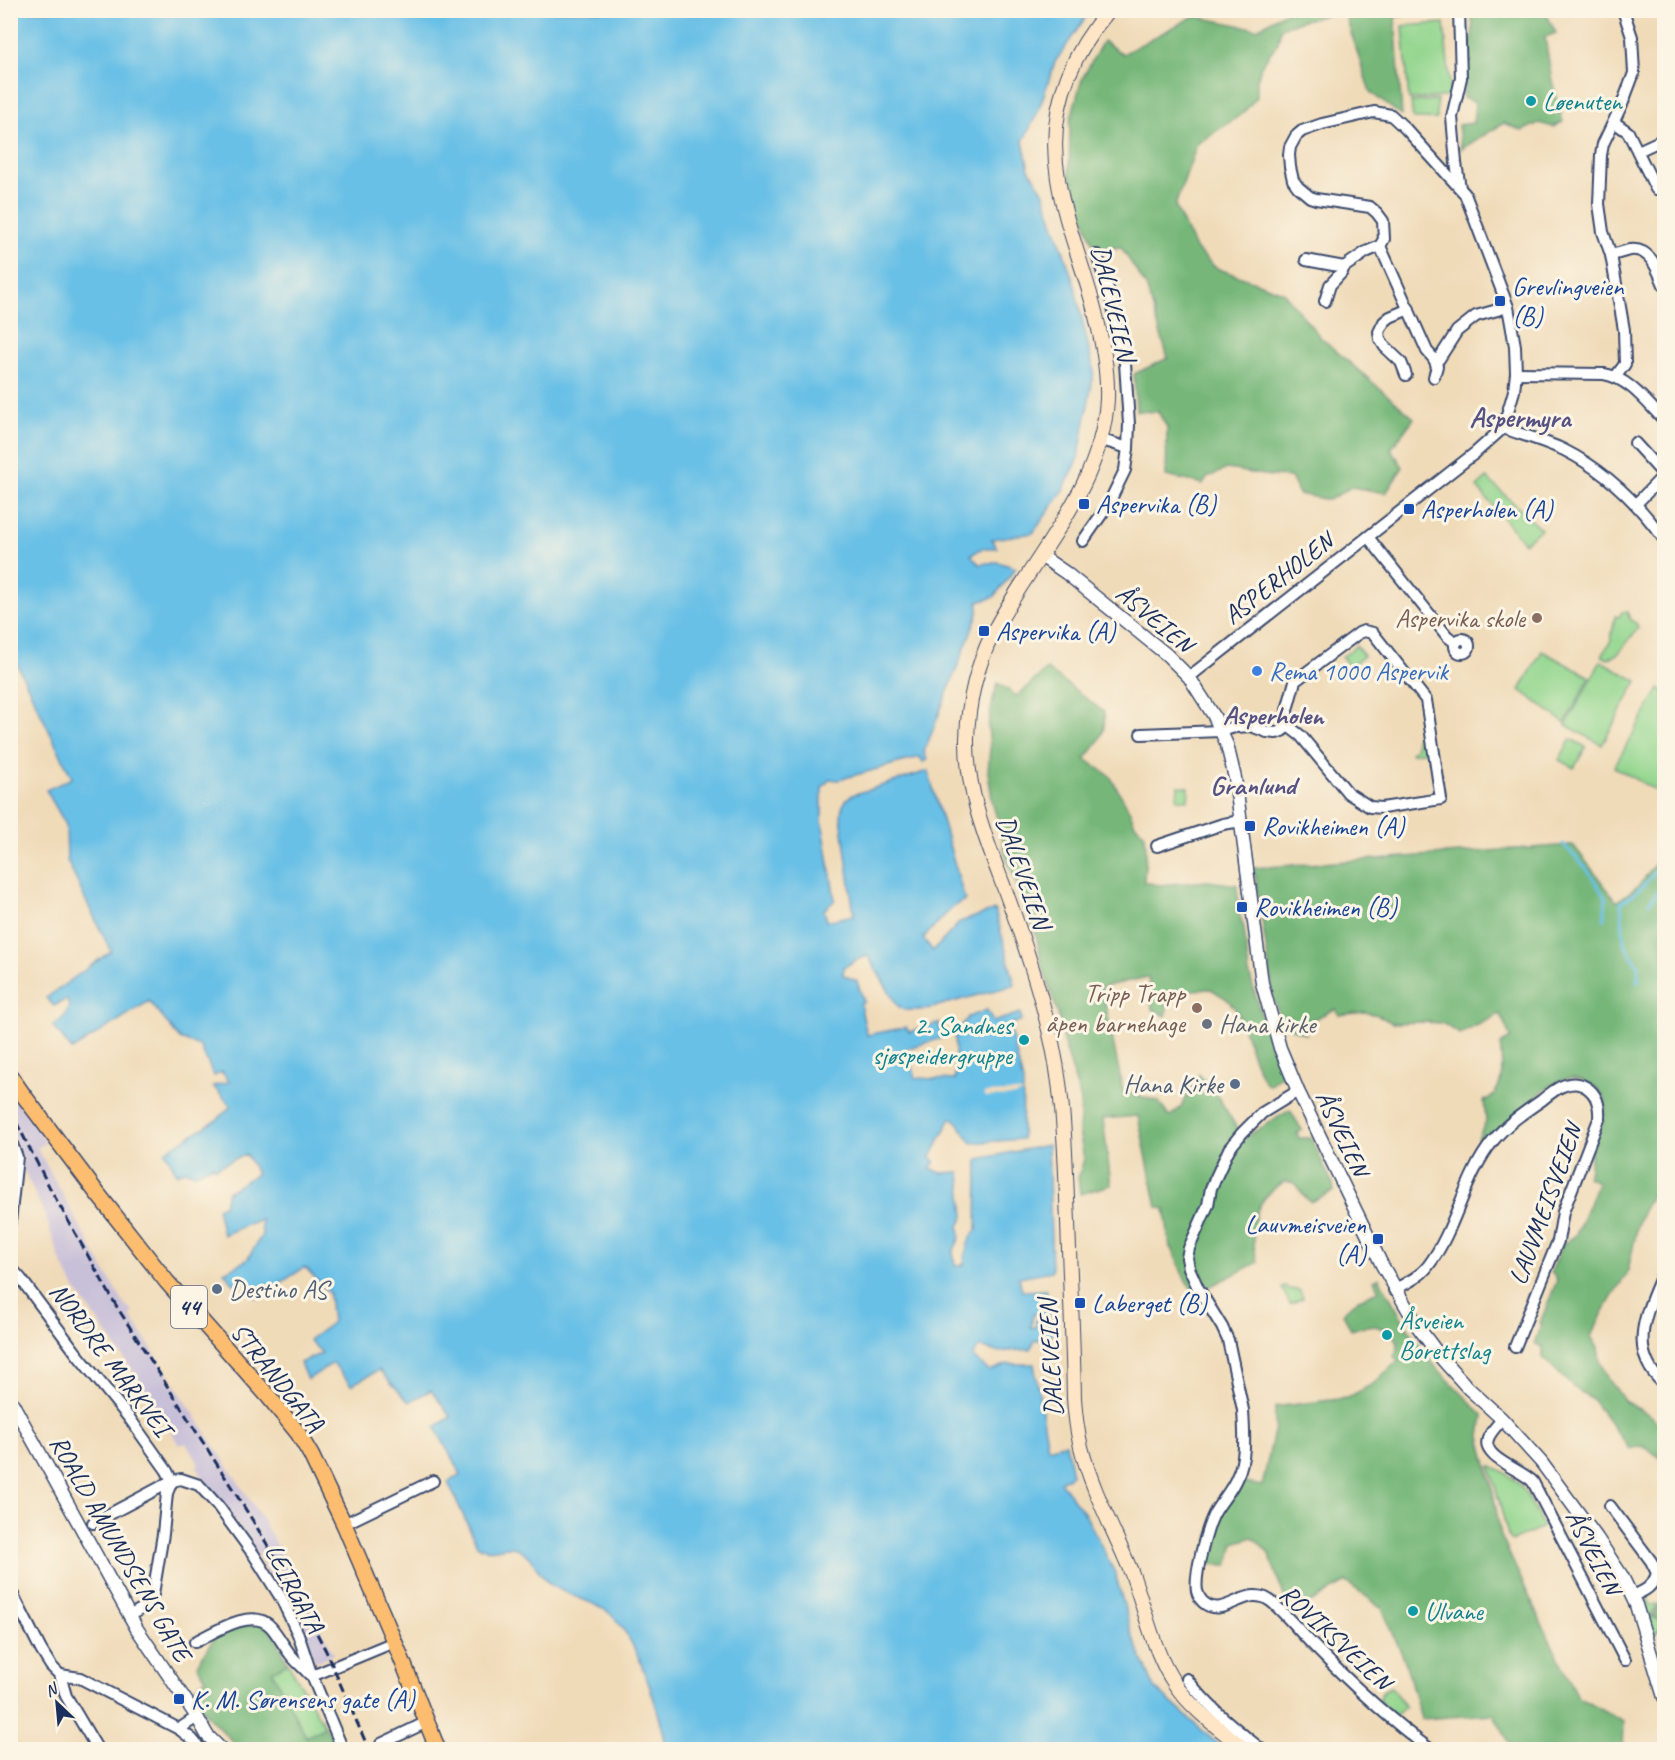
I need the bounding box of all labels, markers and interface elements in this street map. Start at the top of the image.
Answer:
place label: Løenuten [1543,85,1623,118]
marker: Løenuten [1524,94,1538,108]
street label: DALEVEIEN [1084,242,1144,368]
place label: Grevlingveien (B) [1512,270,1625,333]
marker: Grevlingveien (B) [1493,294,1507,308]
district label: Aspermyra [1470,400,1573,436]
place label: Aspervika (B) [1096,488,1217,521]
place label: Asperholen (A) [1421,493,1554,526]
marker: Aspervika (B) [1077,497,1091,511]
marker: Asperholen (A) [1402,502,1416,516]
street label: ASPERHOLEN [1217,522,1343,632]
street label: ÅSVEIEN [1109,576,1203,663]
place label: Aspervika skole [1395,602,1527,635]
marker: Aspervika skole [1530,611,1544,625]
place label: Aspervika (A) [996,615,1117,648]
marker: Aspervika (A) [977,624,991,638]
place label: Rema 1000 Aspervik [1269,655,1449,688]
marker: Rema 1000 Aspervik [1250,664,1264,678]
district label: Asperholen [1223,698,1325,732]
district label: Granlund [1210,768,1301,802]
place label: Rovikheimen (A) [1262,810,1406,843]
street label: DALEVEIEN [989,811,1060,937]
marker: Rovikheimen (A) [1243,819,1257,833]
place label: Rovikheimen (B) [1254,891,1398,924]
marker: Rovikheimen (B) [1235,900,1249,914]
place label: Tripp Trapp åpen barnehage [1045,977,1187,1040]
marker: Tripp Trapp åpen barnehage [1190,1001,1204,1015]
place label: Hana kirke [1219,1008,1318,1041]
place label: 2. Sandnes sjøspeidergruppe [872,1009,1014,1072]
marker: Hana kirke [1200,1017,1214,1031]
marker: 2. Sandnes sjøspeidergruppe [1017,1033,1031,1047]
place label: Hana Kirke [1124,1068,1226,1101]
marker: Hana Kirke [1228,1077,1242,1091]
street label: ÅSVEIEN [1308,1085,1379,1185]
street label: LAUVMEISVEIEN [1501,1115,1591,1289]
place label: Lauvmeisveien (A) [1245,1208,1367,1271]
marker: Lauvmeisveien (A) [1371,1232,1385,1246]
place label: Destino AS [229,1273,332,1306]
street label: NORDRE MARKVEI [42,1276,182,1447]
marker: Destino AS [210,1282,224,1296]
road number: 44 [171,1286,207,1328]
place label: Laberget (B) [1092,1287,1208,1320]
street label: DALEVEIEN [1031,1294,1070,1417]
marker: Laberget (B) [1073,1296,1087,1310]
place label: Åsveien Borettslag [1399,1304,1492,1367]
street label: STRANDGATA [224,1316,332,1439]
marker: Åsveien Borettslag [1380,1328,1394,1342]
street label: ROALD AMUNDSENS GATE [42,1429,200,1670]
street label: ÅSVEIEN [1558,1504,1631,1604]
street label: LEIRGATA [257,1538,333,1640]
street label: ROVIKSVEIEN [1273,1577,1402,1700]
place label: Ulvane [1425,1595,1484,1628]
marker: Ulvane [1406,1604,1420,1618]
north arrow [27,1673,87,1733]
text: N [42,1678,62,1702]
place label: K. M. Sørensens gate (A) [191,1683,416,1716]
marker: K. M. Sørensens gate (A) [172,1692,186,1706]

